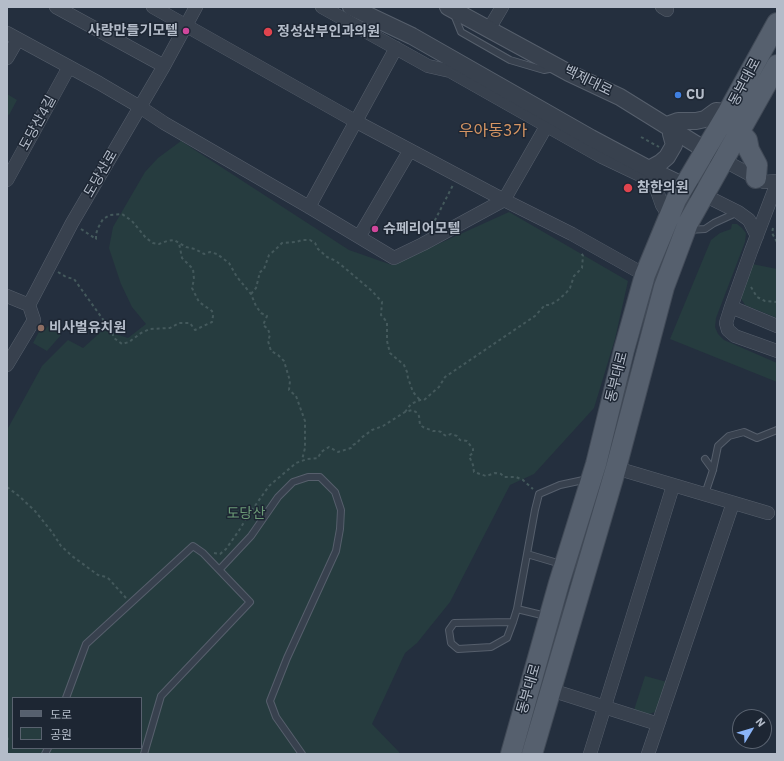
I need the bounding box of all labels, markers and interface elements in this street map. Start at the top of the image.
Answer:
place label: 사랑만들기모텔 [88,23,178,39]
place label: 정성산부인과의원 [277,24,380,40]
marker: 사랑만들기모텔 [181,26,191,36]
marker: 정성산부인과의원 [262,26,274,38]
street label: 동부대로 [725,55,765,109]
street label: 백제대로 [561,62,615,100]
place label: CU [686,87,705,103]
marker: CU [673,90,683,100]
street label: 도당산4길 [16,93,60,153]
district label: 우아동3가 [459,121,527,141]
street label: 도당산로 [81,147,121,201]
place label: 참한의원 [637,180,689,196]
marker: 참한의원 [622,182,634,194]
place label: 슈페리어모텔 [383,221,460,237]
marker: 슈페리어모텔 [370,224,380,234]
place label: 비사벌유치원 [49,320,126,336]
marker: 비사벌유치원 [36,323,46,333]
street label: 동부대로 [603,350,631,404]
park label: 도당산 [227,506,265,522]
street label: 동부대로 [514,662,544,716]
legend [12,697,142,749]
text: 도로 [50,707,72,722]
north arrow [732,709,772,749]
text: N [753,715,769,730]
text: 공원 [50,727,72,742]

